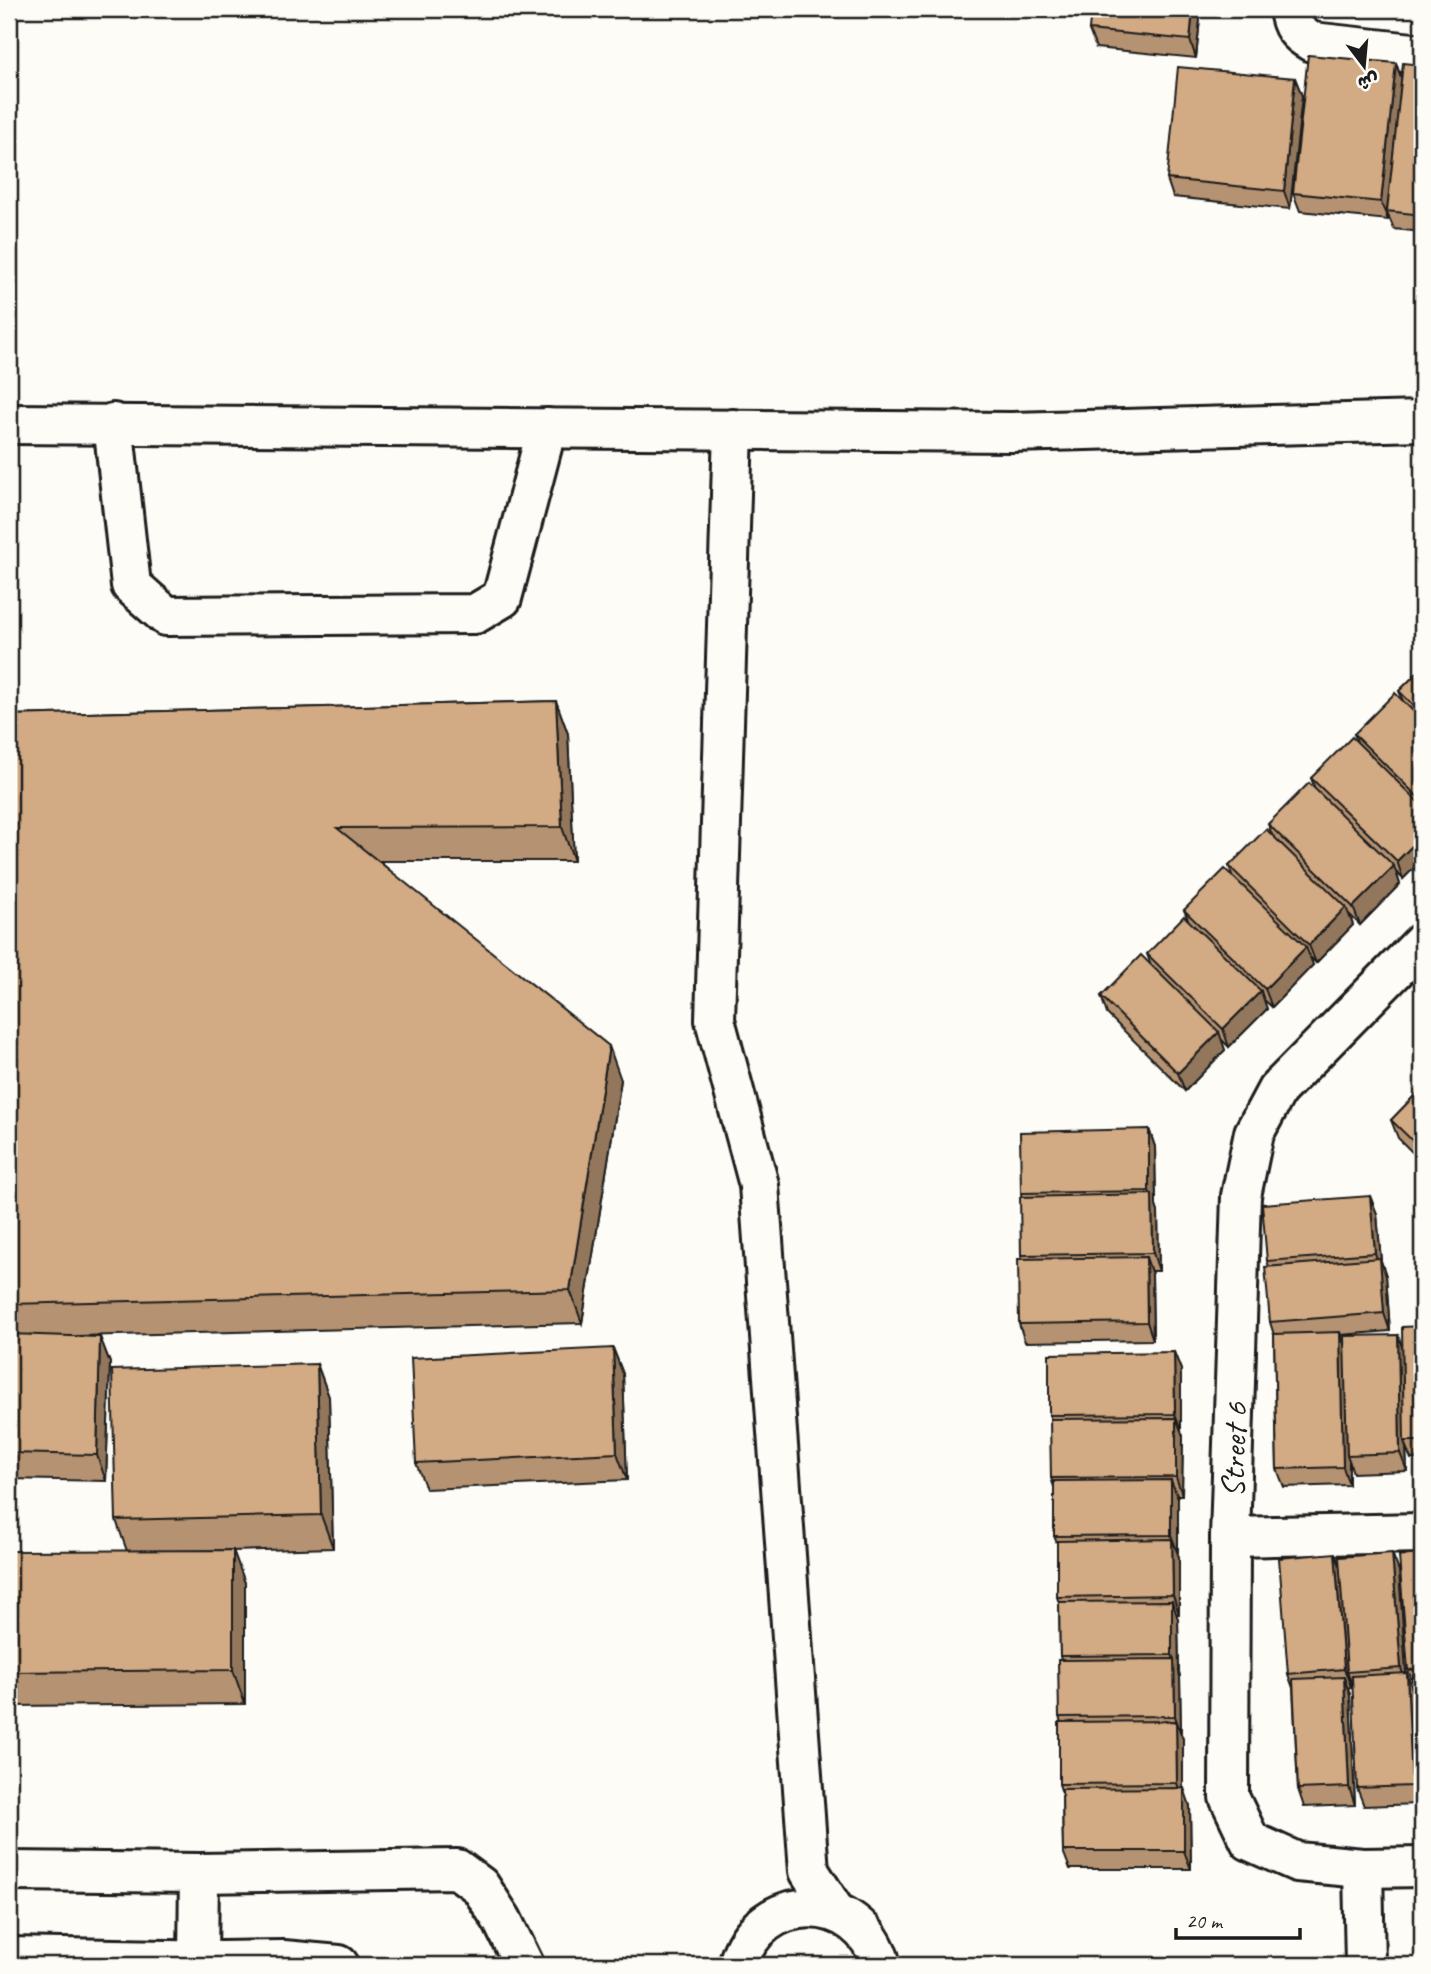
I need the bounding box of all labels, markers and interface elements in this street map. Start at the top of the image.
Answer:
north arrow [1330,32,1400,102]
text: ش [1355,67,1382,96]
street label: Street 6 [1211,1401,1257,1498]
scale bar [1176,1897,1300,1941]
text: 20 m [1186,1908,1224,1934]

